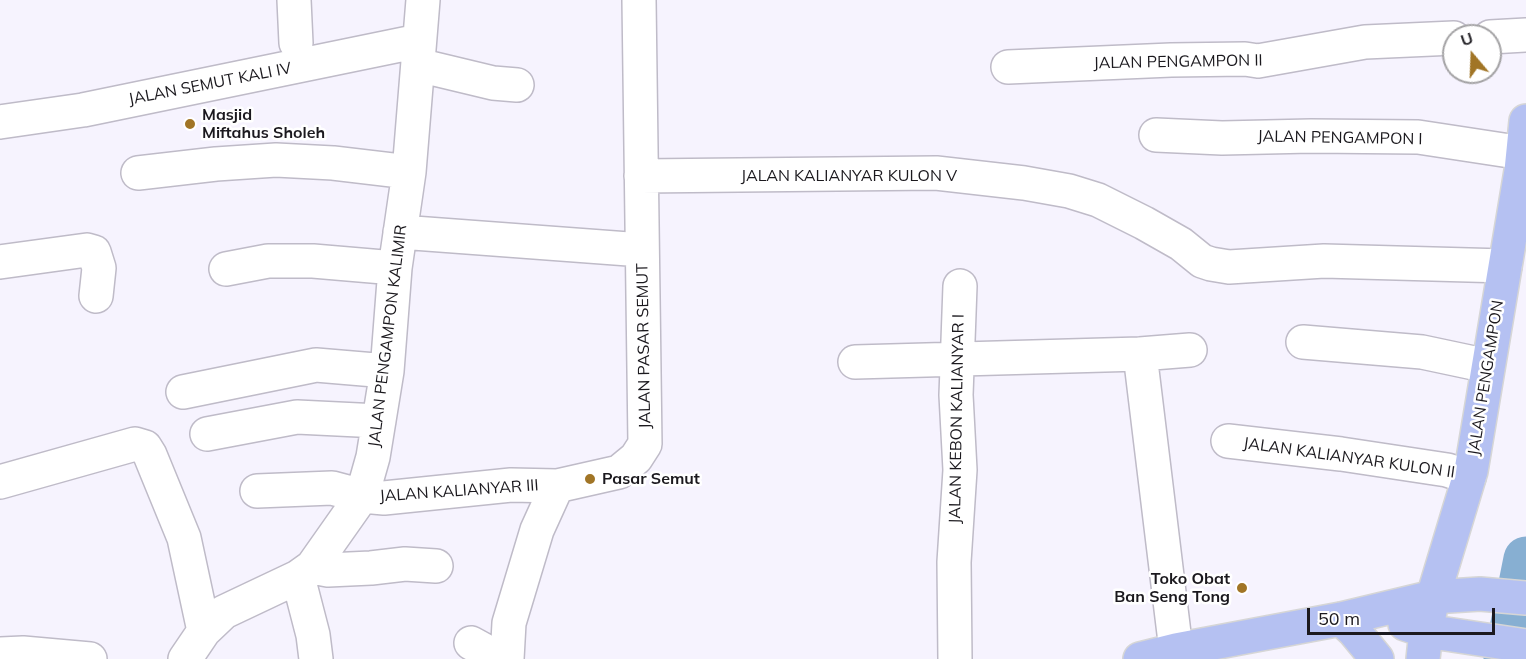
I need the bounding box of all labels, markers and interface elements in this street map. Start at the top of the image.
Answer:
north arrow [1442,24,1502,84]
text: U [1458,27,1476,50]
street label: JALAN PENGAMPON II [1093,51,1263,73]
street label: JALAN SEMUT KALI IV [127,59,293,109]
place label: Masjid Miftahus Sholeh [202,105,325,143]
marker: Masjid Miftahus Sholeh [183,117,197,131]
street label: JALAN PENGAMPON I [1257,127,1423,149]
street label: JALAN KALIANYAR KULON V [741,166,957,186]
street label: JALAN PENGAMPON KALIMIR [365,224,411,448]
street label: JALAN PASAR SEMUT [633,263,655,429]
street label: JALAN PENGAMPON [1464,299,1508,457]
street label: JALAN KEBON KALIANYAR I [946,314,968,524]
street label: JALAN KALIANYAR KULON II [1242,434,1456,482]
place label: Pasar Semut [602,469,700,489]
marker: Pasar Semut [583,472,597,486]
street label: JALAN KALIANYAR III [379,476,539,506]
place label: Toko Obat Ban Seng Tong [1114,569,1230,607]
marker: Toko Obat Ban Seng Tong [1235,581,1249,595]
scale bar [1310,596,1498,634]
text: 50 m [1318,607,1360,630]

